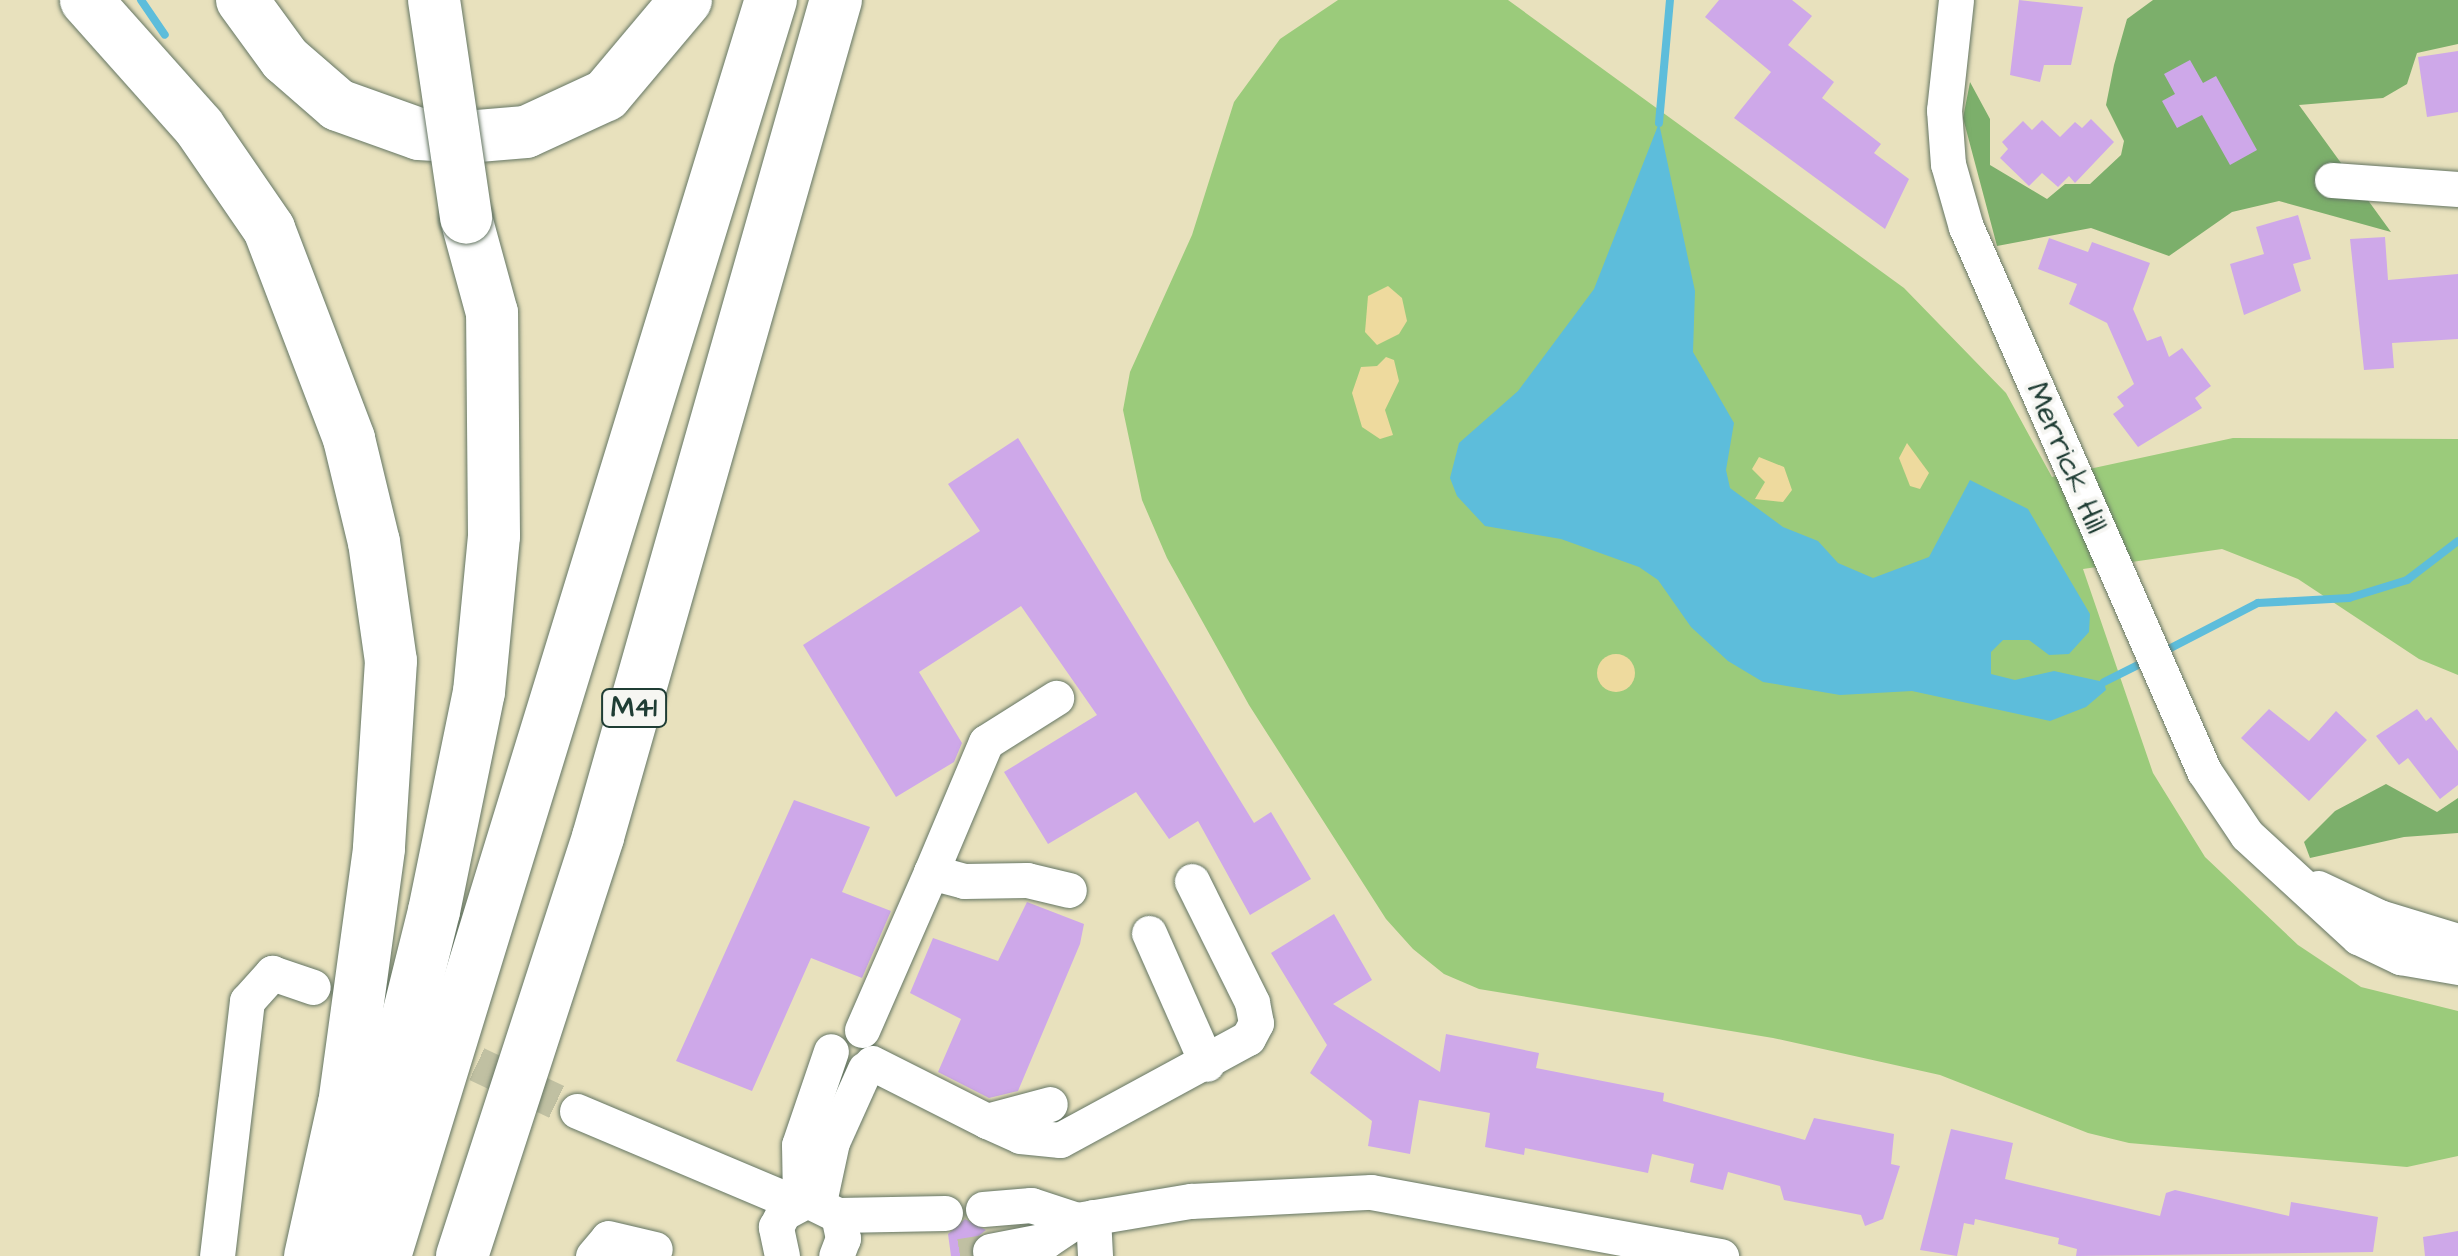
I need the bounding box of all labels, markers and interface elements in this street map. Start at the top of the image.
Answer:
street label: Merrick Hill [2018,377,2114,539]
road number: M41 [599,685,669,731]

